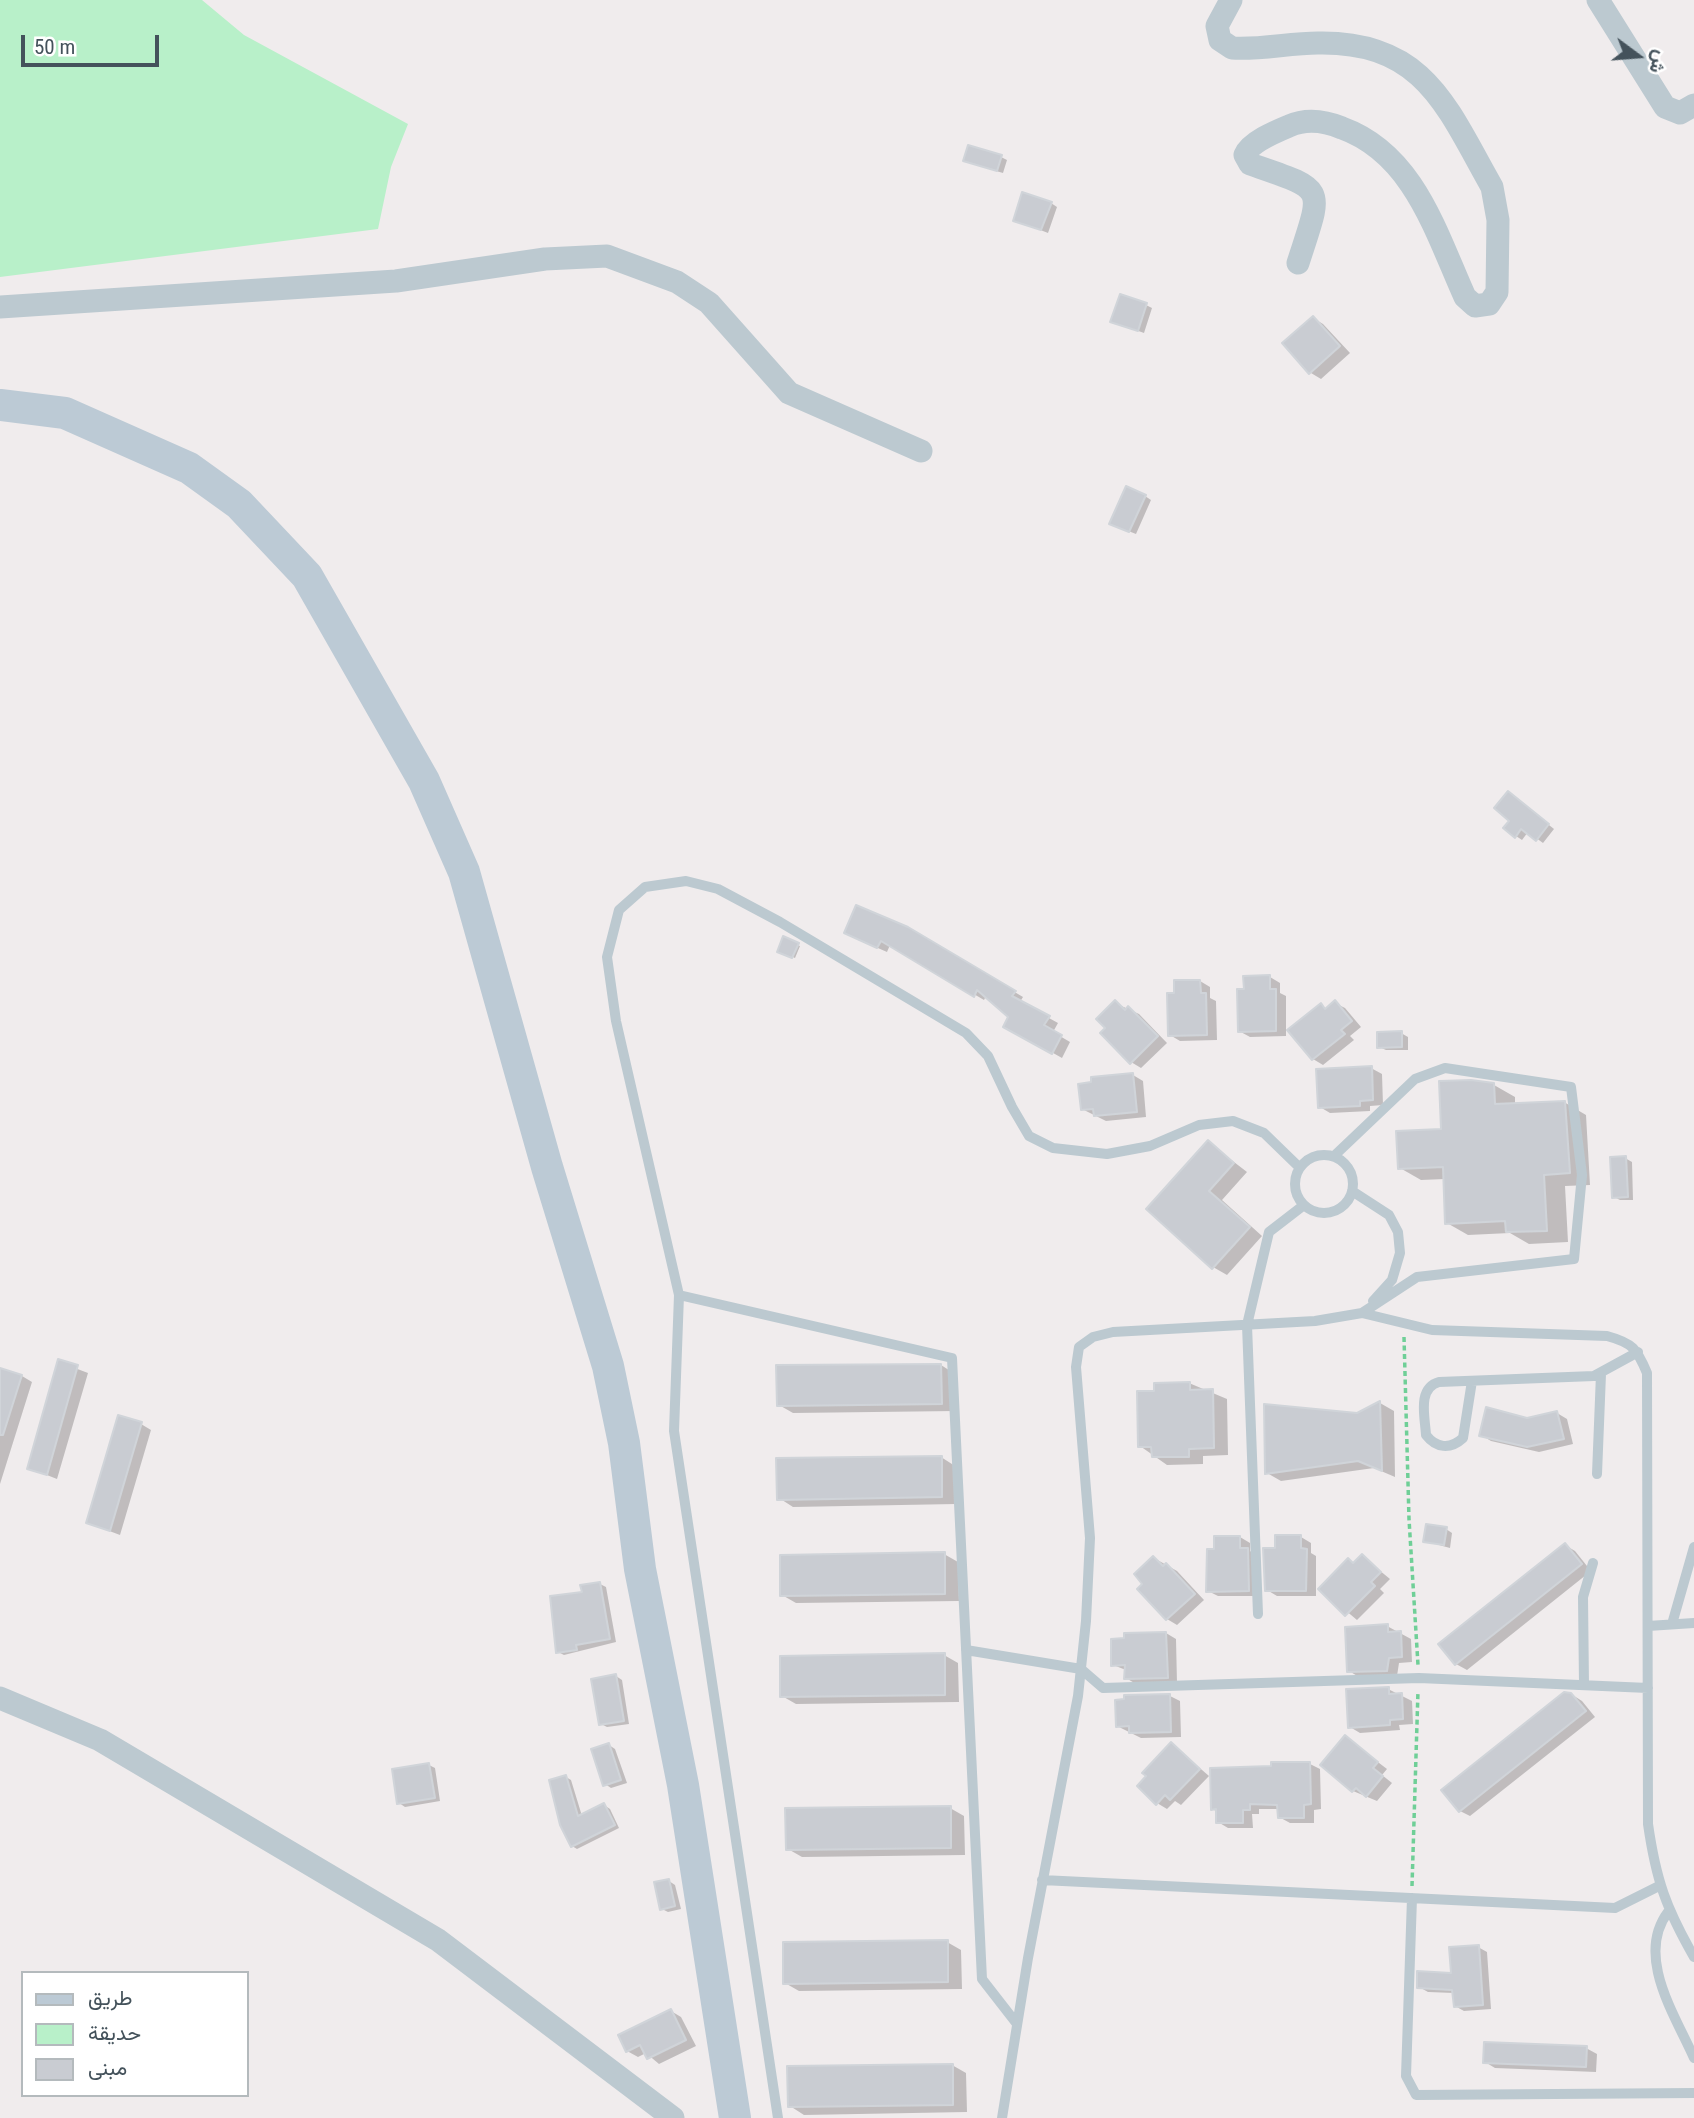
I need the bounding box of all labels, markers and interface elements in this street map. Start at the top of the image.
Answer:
scale bar [24,21,163,65]
north arrow [1603,21,1673,91]
text: 50 m [34,35,75,59]
text: ش [1644,48,1673,76]
legend [21,1971,248,2097]
text: طريق [88,1986,133,2010]
text: حديقة [88,2021,141,2045]
text: مبنى [88,2056,127,2080]

